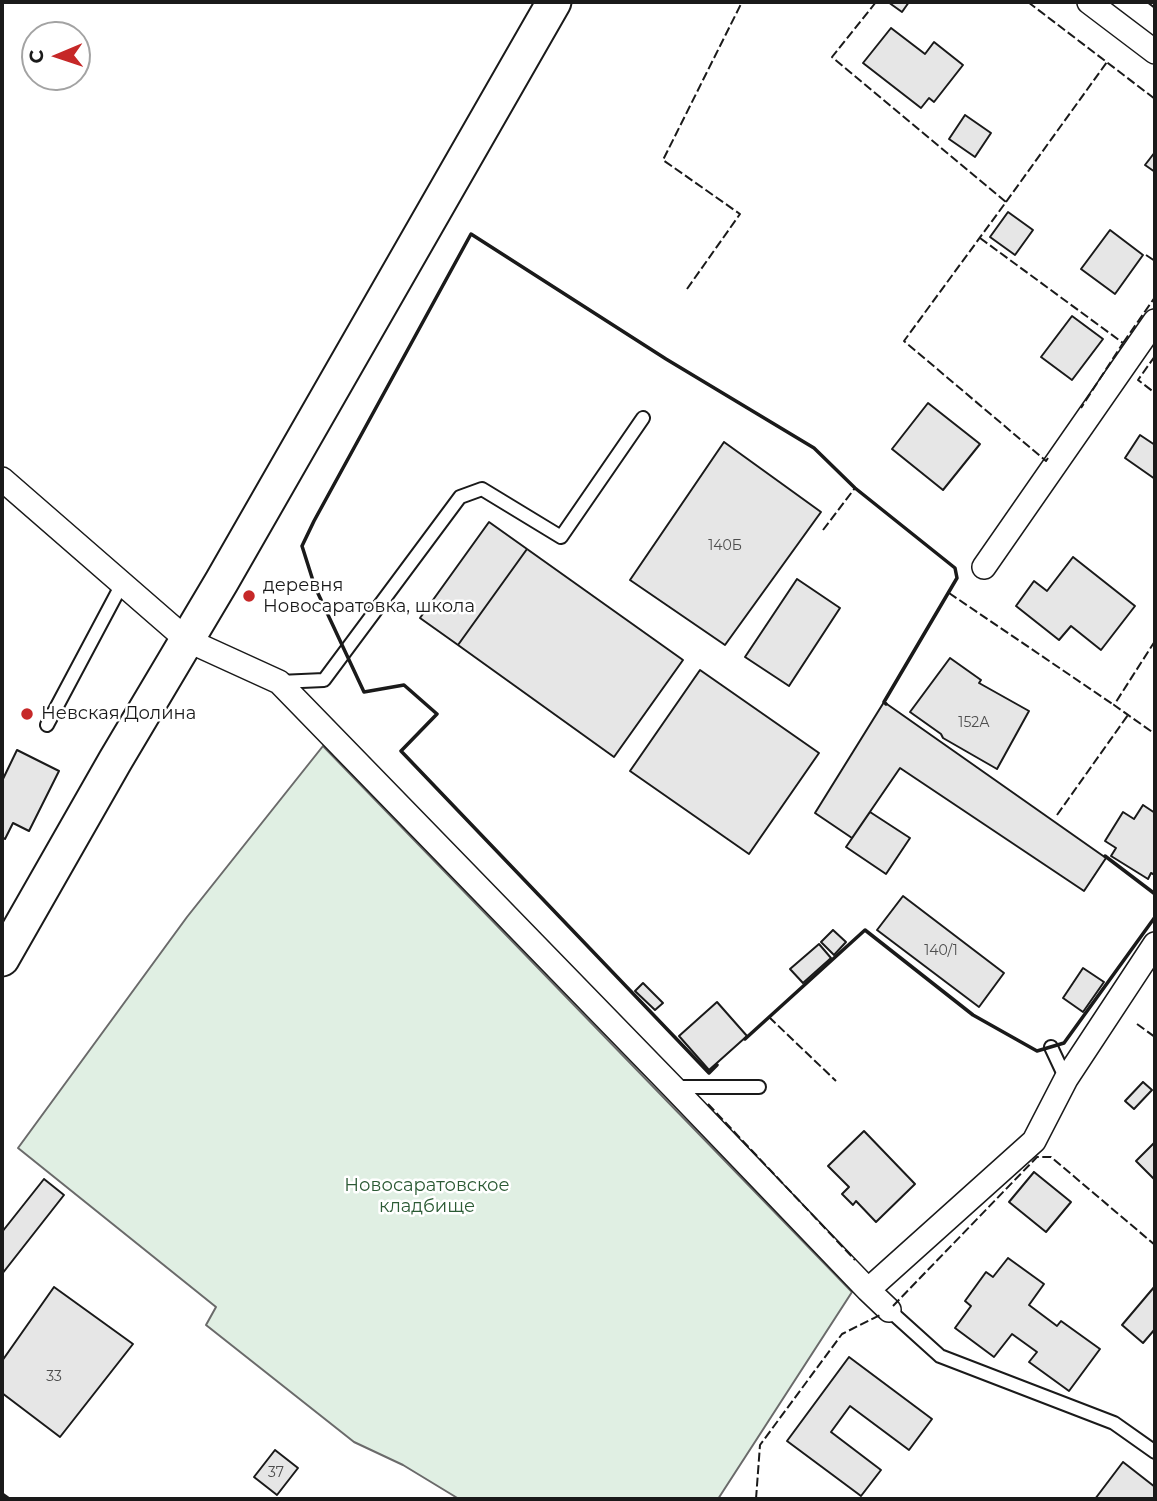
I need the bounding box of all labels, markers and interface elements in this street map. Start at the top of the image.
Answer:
north arrow [21,21,91,91]
text: С [25,49,48,64]
house number: 140Б [708,538,742,554]
place label: деревня Новосаратовка, школа [263,575,475,618]
marker: деревня Новосаратовка, школа [241,588,257,604]
place label: Невская Долина [41,703,196,725]
marker: Невская Долина [19,706,35,722]
house number: 152А [958,715,990,731]
house number: 140/1 [924,943,958,959]
park label: Новосаратовское кладбище [344,1175,510,1218]
house number: 33 [46,1369,62,1385]
house number: 37 [268,1465,284,1481]

